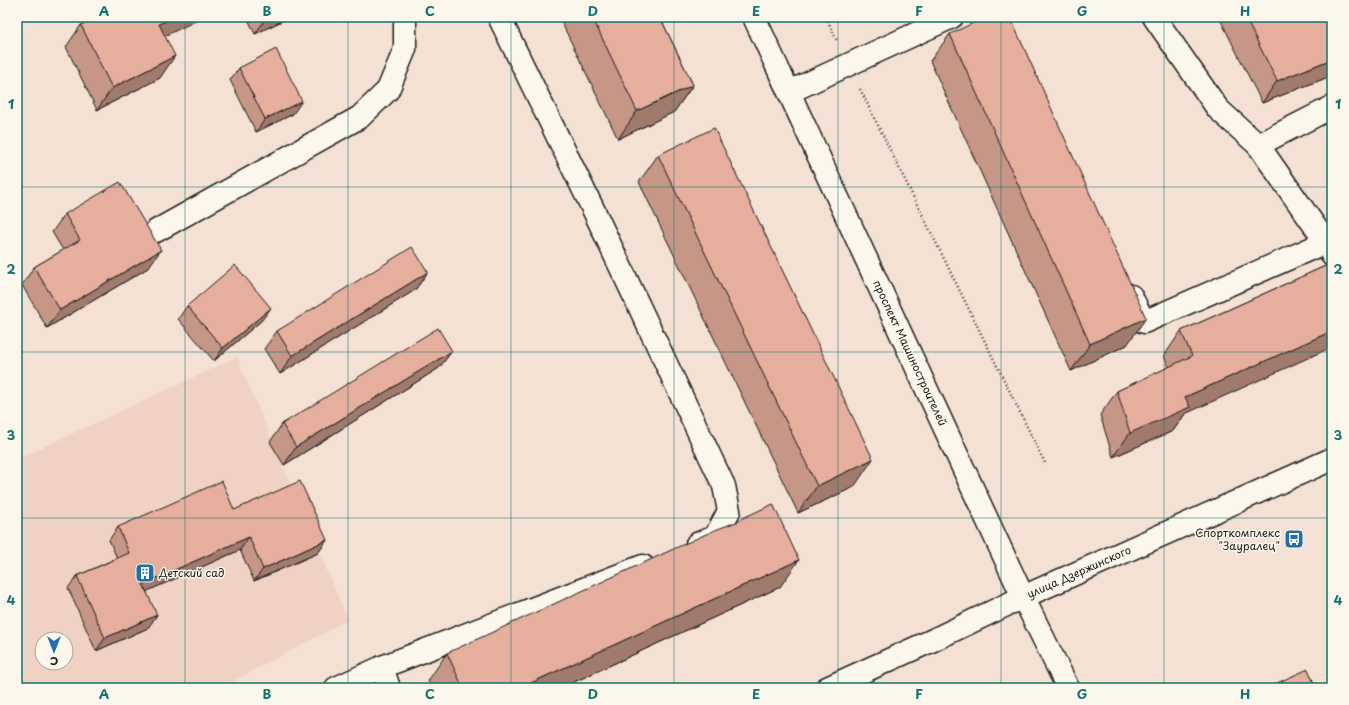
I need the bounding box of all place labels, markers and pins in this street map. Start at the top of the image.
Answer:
place label: Спорткомплекс "Зауралец" [1195,524,1280,554]
bus stop icon: Спорткомплекс "Зауралец" [1283,528,1305,550]
building icon: Детский сад [134,562,156,584]
place label: Детский сад [158,564,224,581]

